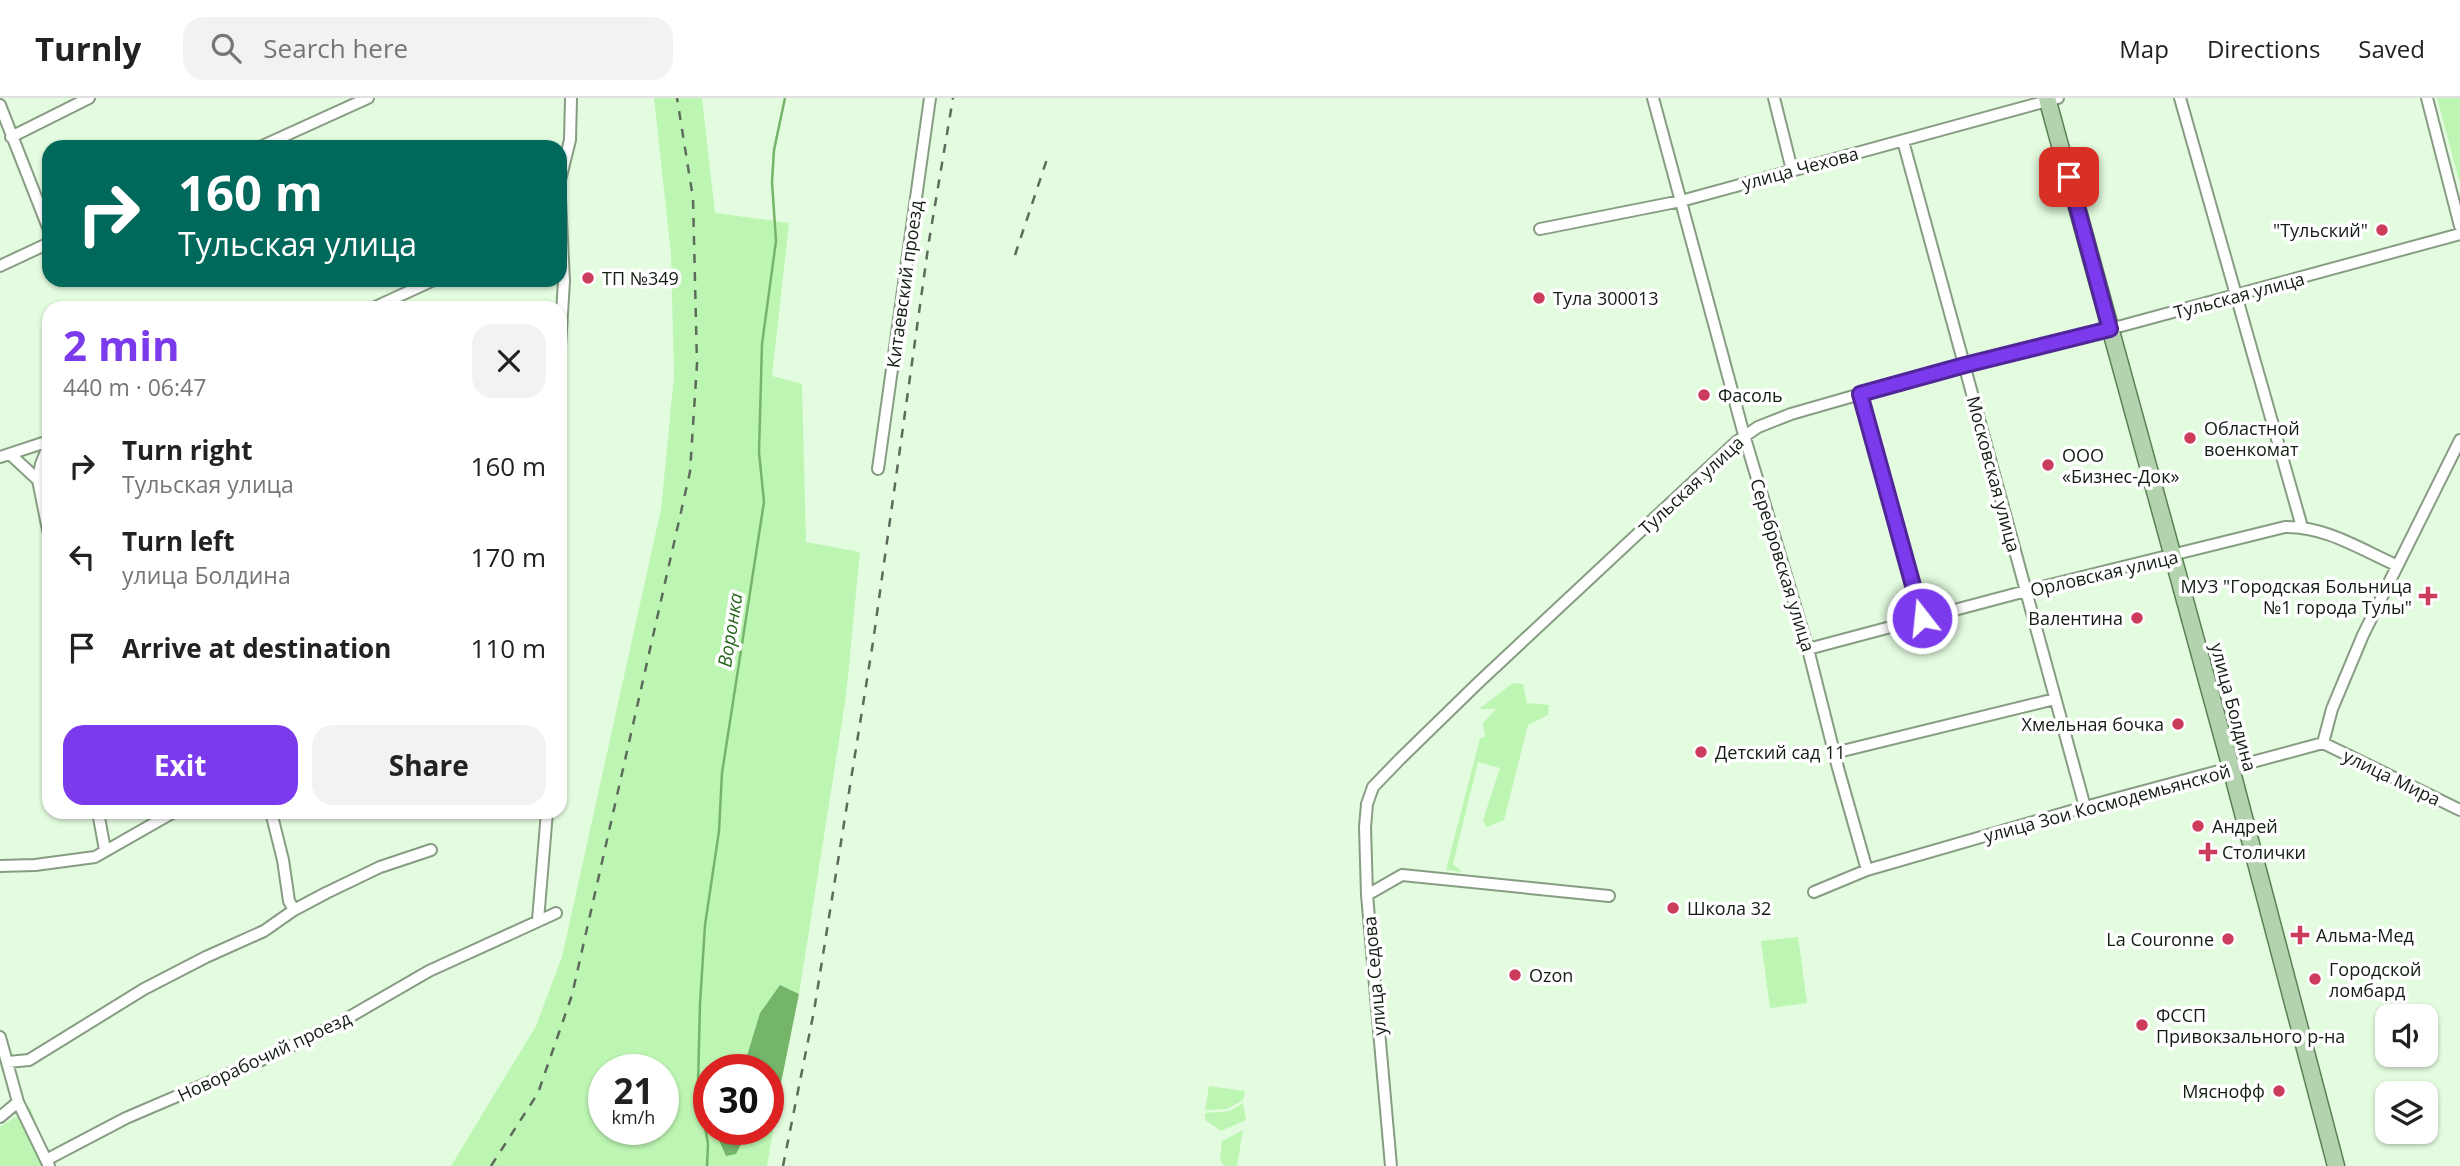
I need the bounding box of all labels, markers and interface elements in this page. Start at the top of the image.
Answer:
search box [183,17,673,80]
text: Turnly [35,26,141,71]
icon: search [207,29,245,67]
text: Search here [263,30,408,66]
text: Map [2119,32,2169,65]
text: Directions [2207,32,2320,65]
text: Saved [2358,32,2425,65]
street label: улица Чехова [1739,141,1861,195]
pin [2039,147,2099,207]
icon: arrive [2050,158,2088,196]
text: 160 m [178,159,323,225]
icon: right [63,168,154,259]
street label: Китаевский проезд [880,199,928,369]
place label: "Тульский" [2273,218,2368,242]
text: Тульская улица [178,222,417,265]
marker: "Тульский" [2374,222,2390,238]
place label: ТП №349 [602,266,679,290]
street label: Тульская улица [2171,266,2307,324]
marker: ТП №349 [580,270,596,286]
place label: Тула 300013 [1553,286,1659,310]
marker: Тула 300013 [1531,290,1547,306]
text: 2 min [63,316,180,373]
button: close [472,324,546,398]
text: 440 m · 06:47 [63,371,206,403]
place label: Фасоль [1718,383,1783,407]
marker: Фасоль [1696,387,1712,403]
street label: Московская улица [1962,393,2026,555]
place label: Областной военкомат [2204,416,2300,461]
street label: Тульская улица [1634,430,1748,540]
marker: Областной военкомат [2182,430,2198,446]
text: Turn right [122,432,253,468]
place label: ООО «Бизнес-Док» [2062,443,2179,488]
icon: right [63,447,101,485]
text: 160 m [471,448,546,484]
marker: ООО «Бизнес-Док» [2040,457,2056,473]
text: Тульская улица [122,468,294,500]
street label: Серебровская улица [1745,475,1821,655]
text: Turn left [122,523,234,559]
icon: left [63,538,101,576]
text: 170 m [471,539,546,575]
street label: Орловская улица [2028,544,2180,602]
text: улица Болдина [122,559,291,591]
place label: МУЗ "Городская Больница №1 города Тулы" [2181,574,2412,619]
position arrow [1885,581,1959,655]
marker: МУЗ "Городская Больница №1 города Тулы" [2418,586,2438,606]
water label: Воронка [711,591,749,669]
place label: Валентина [2028,606,2123,630]
marker: Валентина [2129,610,2145,626]
icon: arrive [63,629,101,667]
text: Arrive at destination [122,630,391,666]
text: 110 m [471,630,546,666]
street label: улица Болдина [2205,640,2263,774]
place label: Хмельная бочка [2022,712,2164,736]
marker: Хмельная бочка [2170,716,2186,732]
button: Exit [63,725,298,805]
button: Share [312,725,546,805]
place label: Детский сад 11 [1715,740,1846,764]
street label: улица Мира [2339,743,2445,811]
marker: Детский сад 11 [1693,744,1709,760]
street label: улица Зои Космодемьянской [1981,758,2233,848]
place label: Андрей [2212,814,2278,838]
marker: Андрей [2190,818,2206,834]
place label: Столички [2222,840,2306,864]
marker: Столички [2200,844,2216,860]
place label: Школа 32 [1687,896,1771,920]
marker: Школа 32 [1665,900,1681,916]
street label: улица Седова [1357,915,1391,1037]
place label: Альма-Мед [2316,923,2414,947]
marker: Альма-Мед [2290,925,2310,945]
place label: La Couronne [2106,927,2214,951]
marker: La Couronne [2220,931,2236,947]
place label: Городской ломбард [2329,957,2422,1002]
place label: Ozon [1529,963,1573,987]
marker: Ozon [1507,967,1523,983]
marker: Городской ломбард [2307,971,2323,987]
place label: ФССП Привокзального р-на [2156,1003,2345,1048]
map controls [2375,1004,2438,1144]
button: sound [2375,1004,2438,1067]
street label: Новорабочий проезд [174,1005,354,1107]
marker: ФССП Привокзального р-на [2134,1017,2150,1033]
speed limit sign: 30 [693,1054,784,1145]
text: 21 [613,1067,654,1114]
place label: Мяснофф [2182,1079,2265,1103]
button: layers [2375,1081,2438,1144]
marker: Мяснофф [2271,1083,2287,1099]
text: km/h [612,1105,655,1129]

